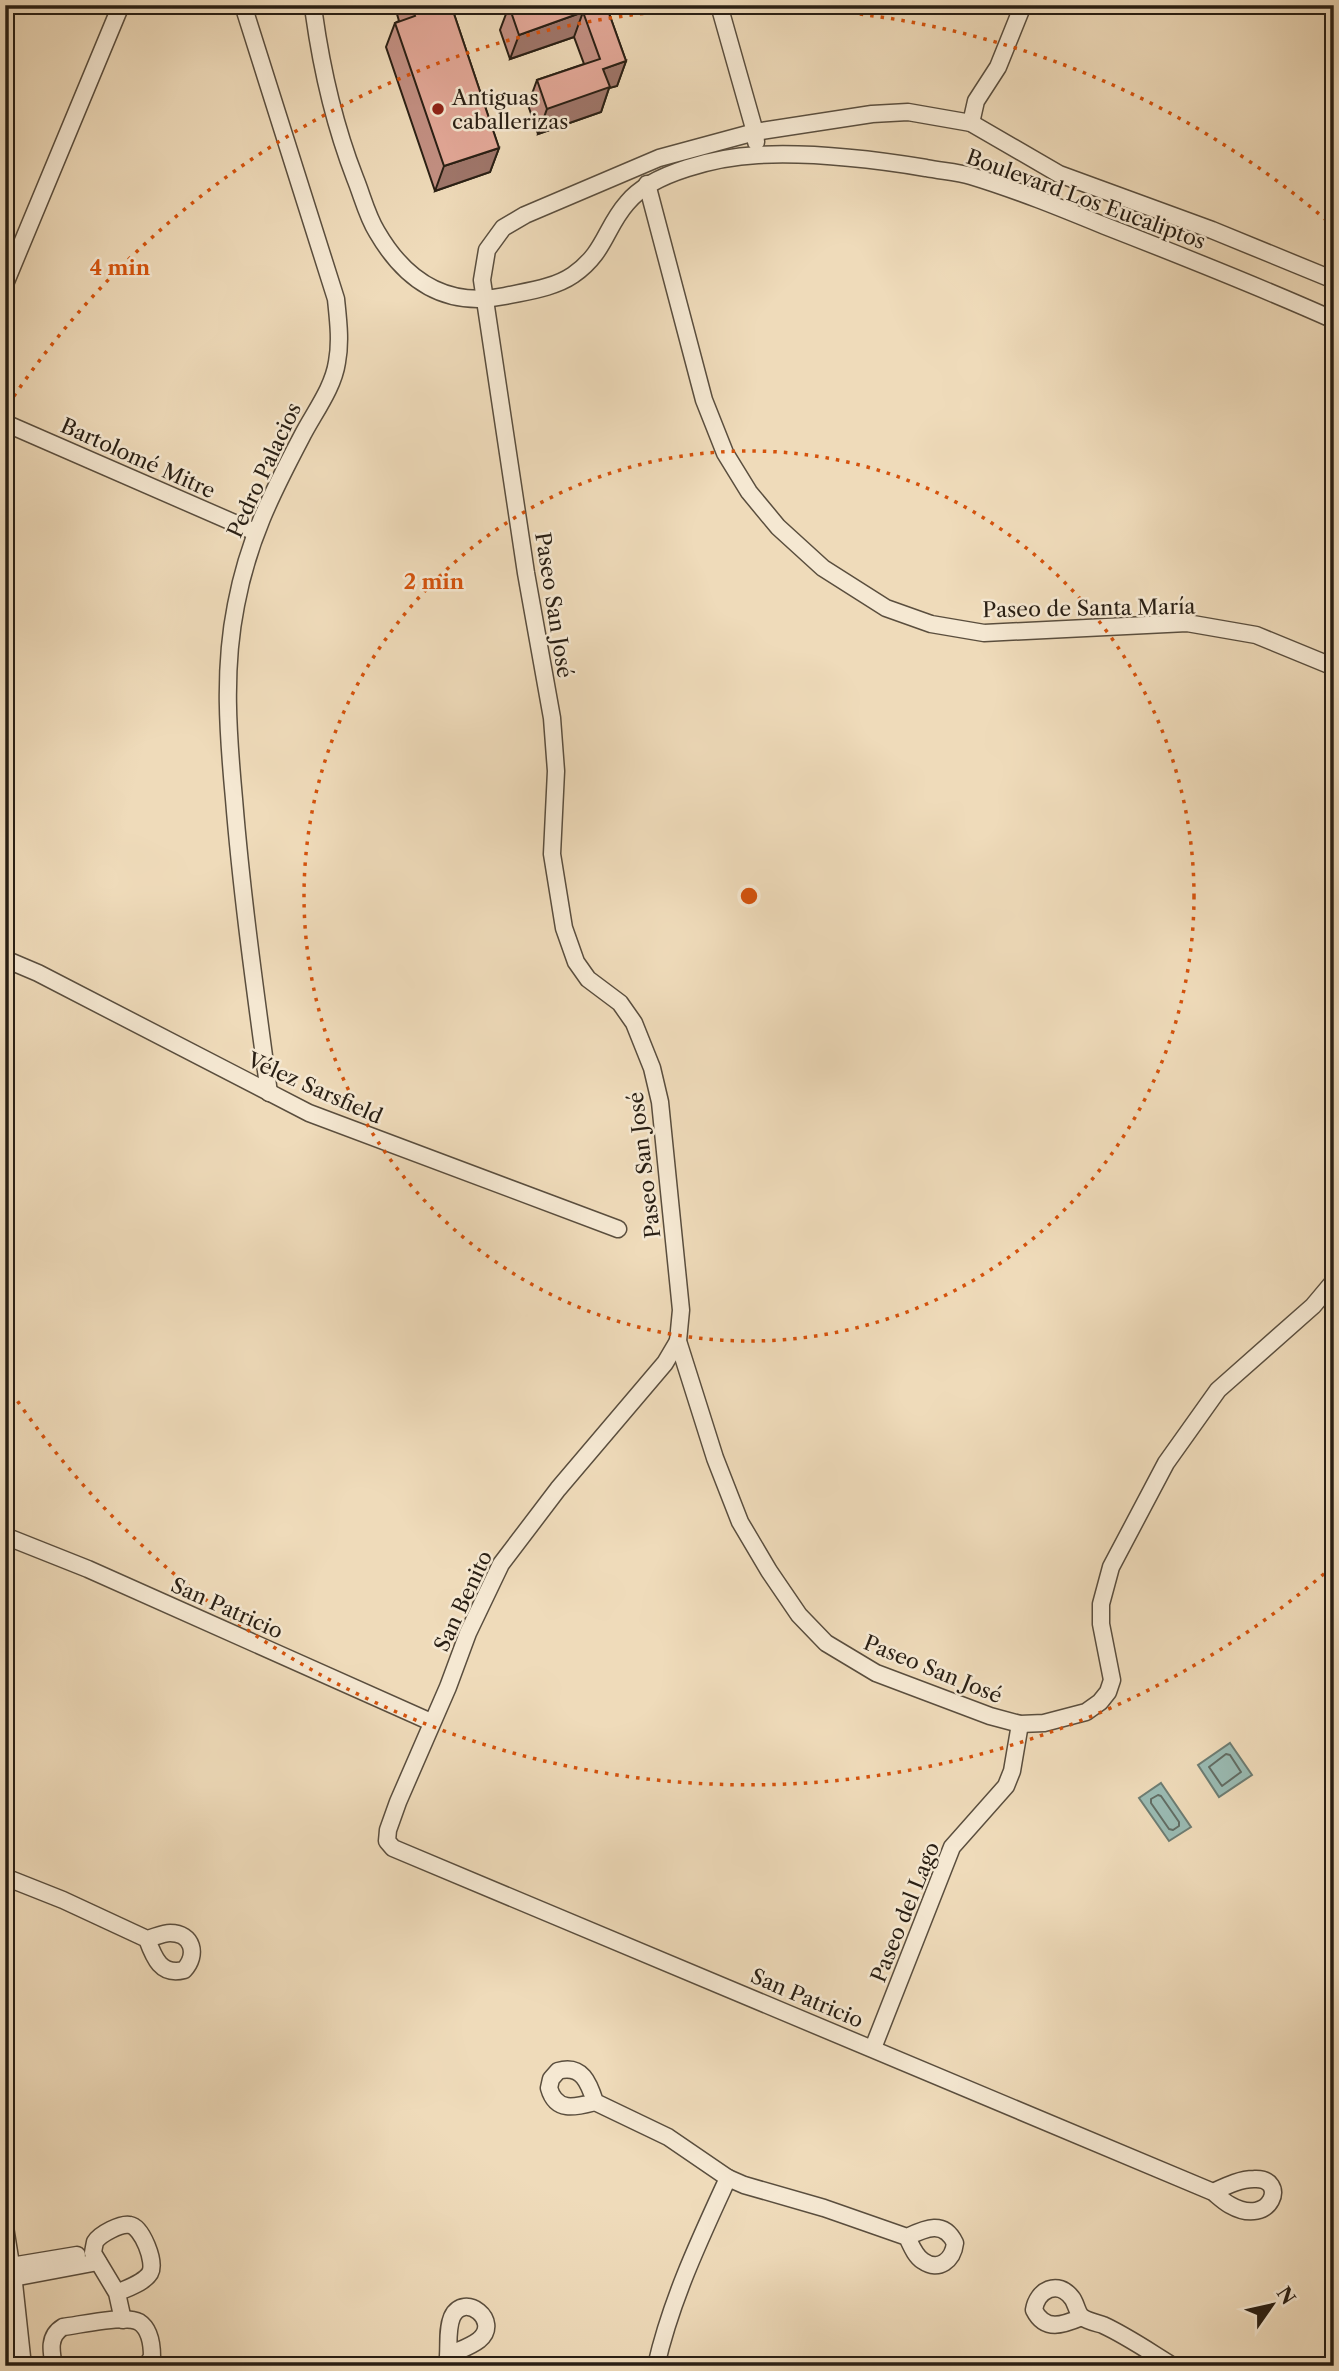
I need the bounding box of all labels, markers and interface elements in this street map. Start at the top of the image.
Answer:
place label: Antiguas caballerizas [451,85,568,134]
marker: Antiguas caballerizas [430,101,446,117]
street label: Boulevard Los Eucaliptos [963,144,1209,254]
text: 4 min [90,255,151,280]
street label: Pedro Palacios [222,398,306,542]
street label: Bartolomé Mitre [57,413,219,503]
street label: Paseo San José [530,530,578,680]
text: 2 min [404,569,465,594]
street label: Paseo de Santa María [982,594,1197,622]
centre of rings [737,884,761,908]
street label: Vélez Sarsfield [243,1047,387,1129]
street label: Paseo San José [623,1090,665,1240]
street label: San Benito [429,1547,497,1655]
street label: San Patricio [167,1572,287,1644]
street label: Paseo San José [860,1630,1006,1708]
street label: Paseo del Lago [865,1838,945,1986]
street label: San Patricio [747,1963,867,2033]
north arrow [1238,2270,1308,2340]
text: N [1272,2282,1300,2309]

